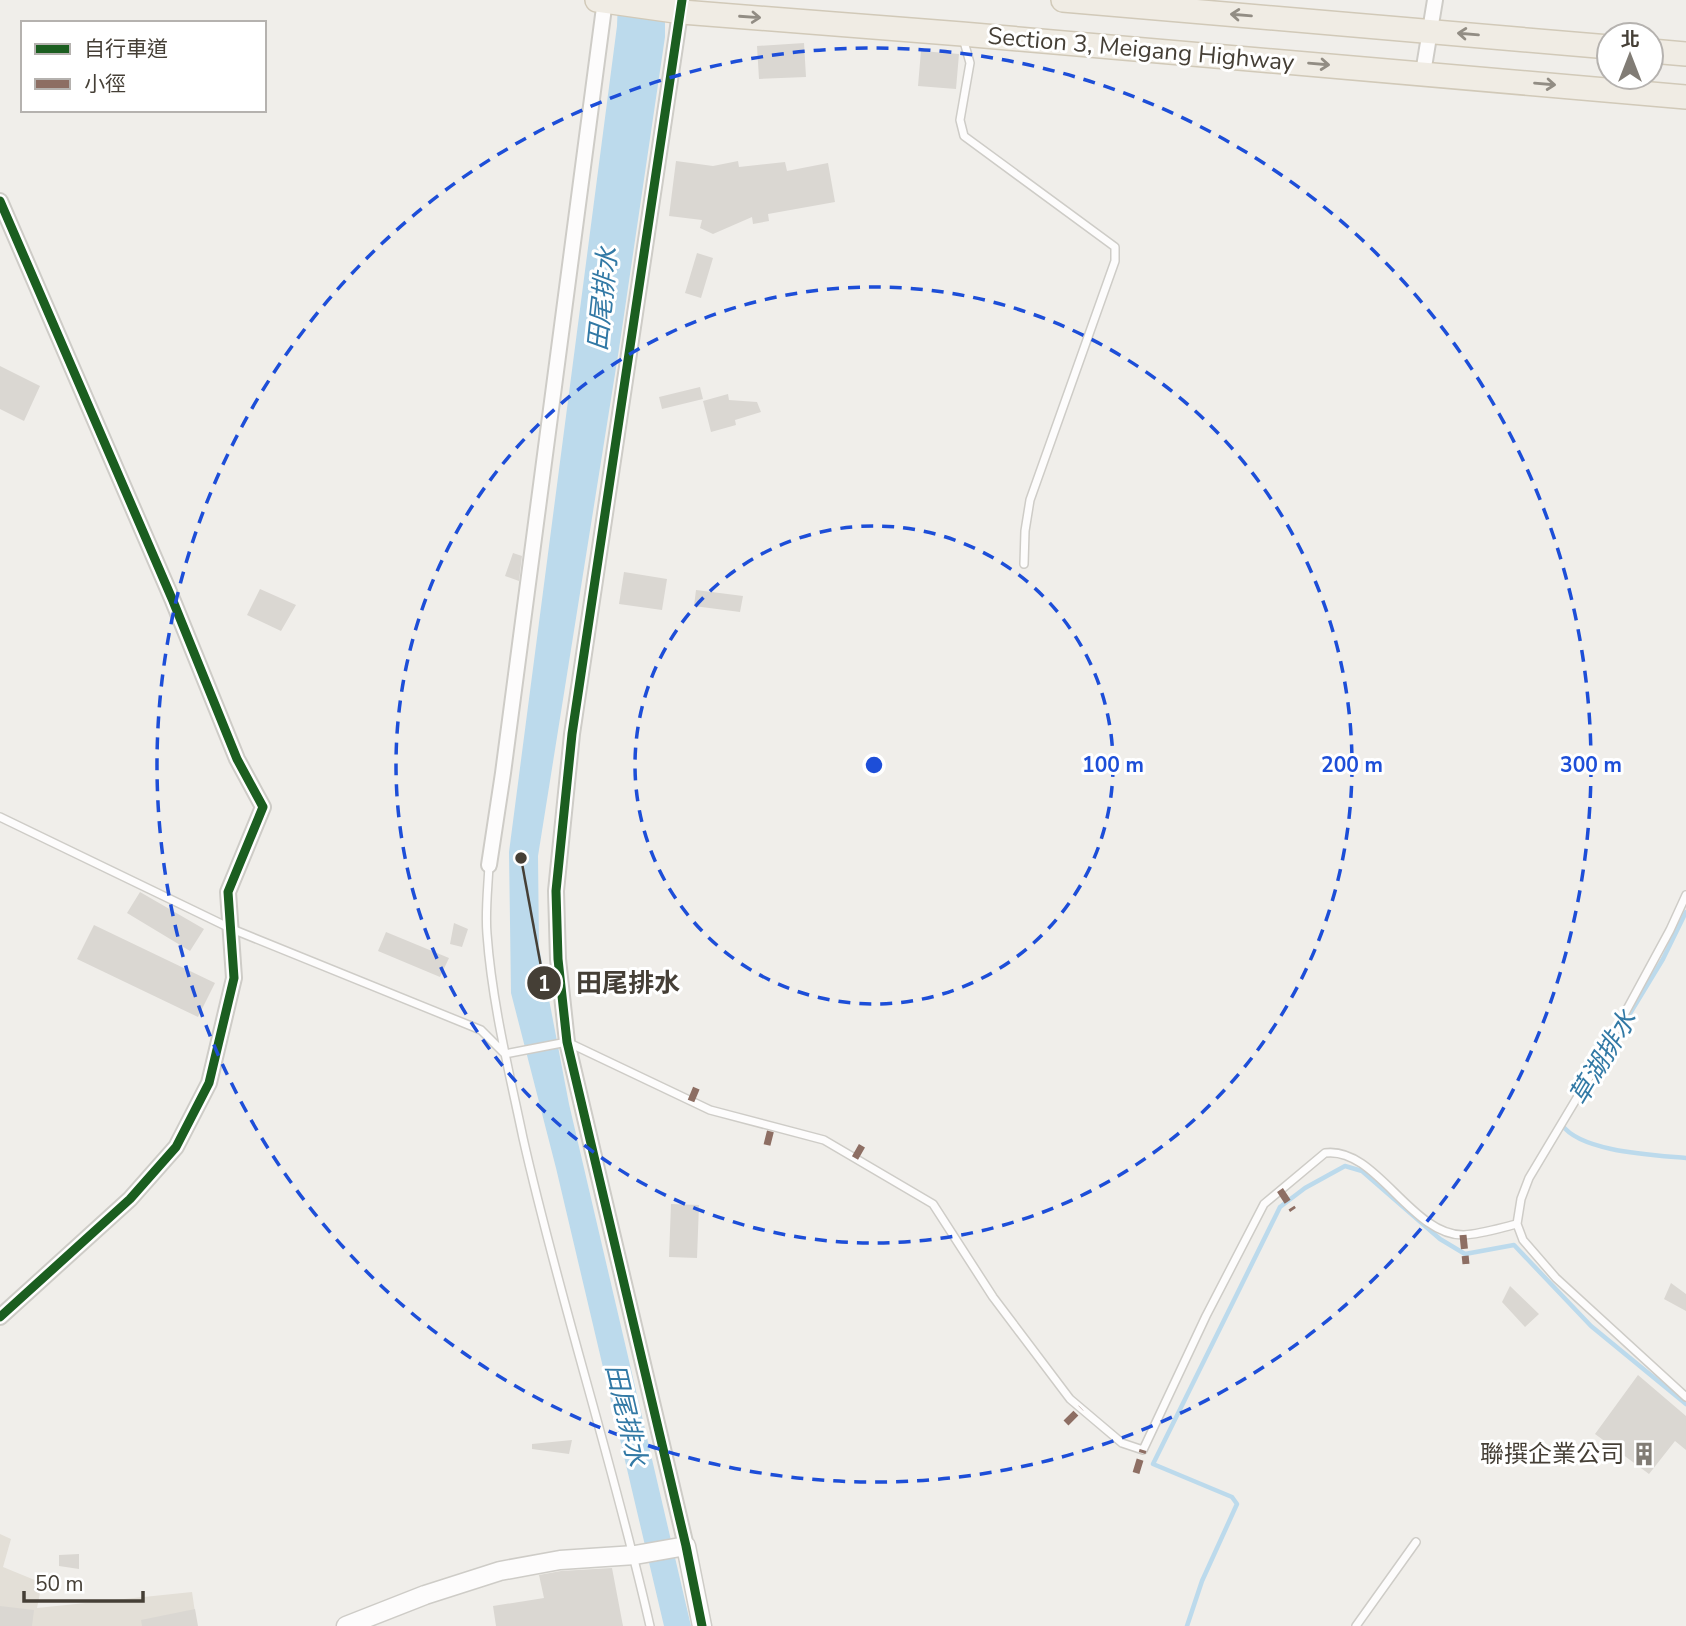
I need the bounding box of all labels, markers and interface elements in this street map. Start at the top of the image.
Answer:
one-way arrow [1230,8,1253,21]
one-way arrow [738,11,761,24]
street label: Section 3, Meigang Highway [986,20,1296,78]
legend [21,21,266,112]
north arrow [1595,21,1665,91]
one-way arrow [1457,27,1480,40]
text: 北 [1620,27,1640,53]
text: 自行車道 [84,35,168,63]
one-way arrow [1307,58,1330,71]
text: 小徑 [84,70,126,98]
one-way arrow [1534,78,1556,91]
water label: 田尾排水 [580,244,626,353]
text: 100 m [1082,751,1144,779]
text: 200 m [1321,751,1383,779]
text: 300 m [1560,751,1622,779]
centre of rings [862,753,886,777]
callout: 田尾排水 [527,960,694,1007]
text: 田尾排水 [576,966,680,1001]
text: 1 [538,970,550,998]
water label: 草湖排水 [1561,1004,1645,1112]
water label: 田尾排水 [597,1360,655,1471]
place label: 聯撰企業公司 [1480,1438,1624,1470]
building icon: 聯撰企業公司 [1630,1440,1658,1468]
scale bar [24,1560,144,1604]
text: 50 m [35,1570,84,1598]

